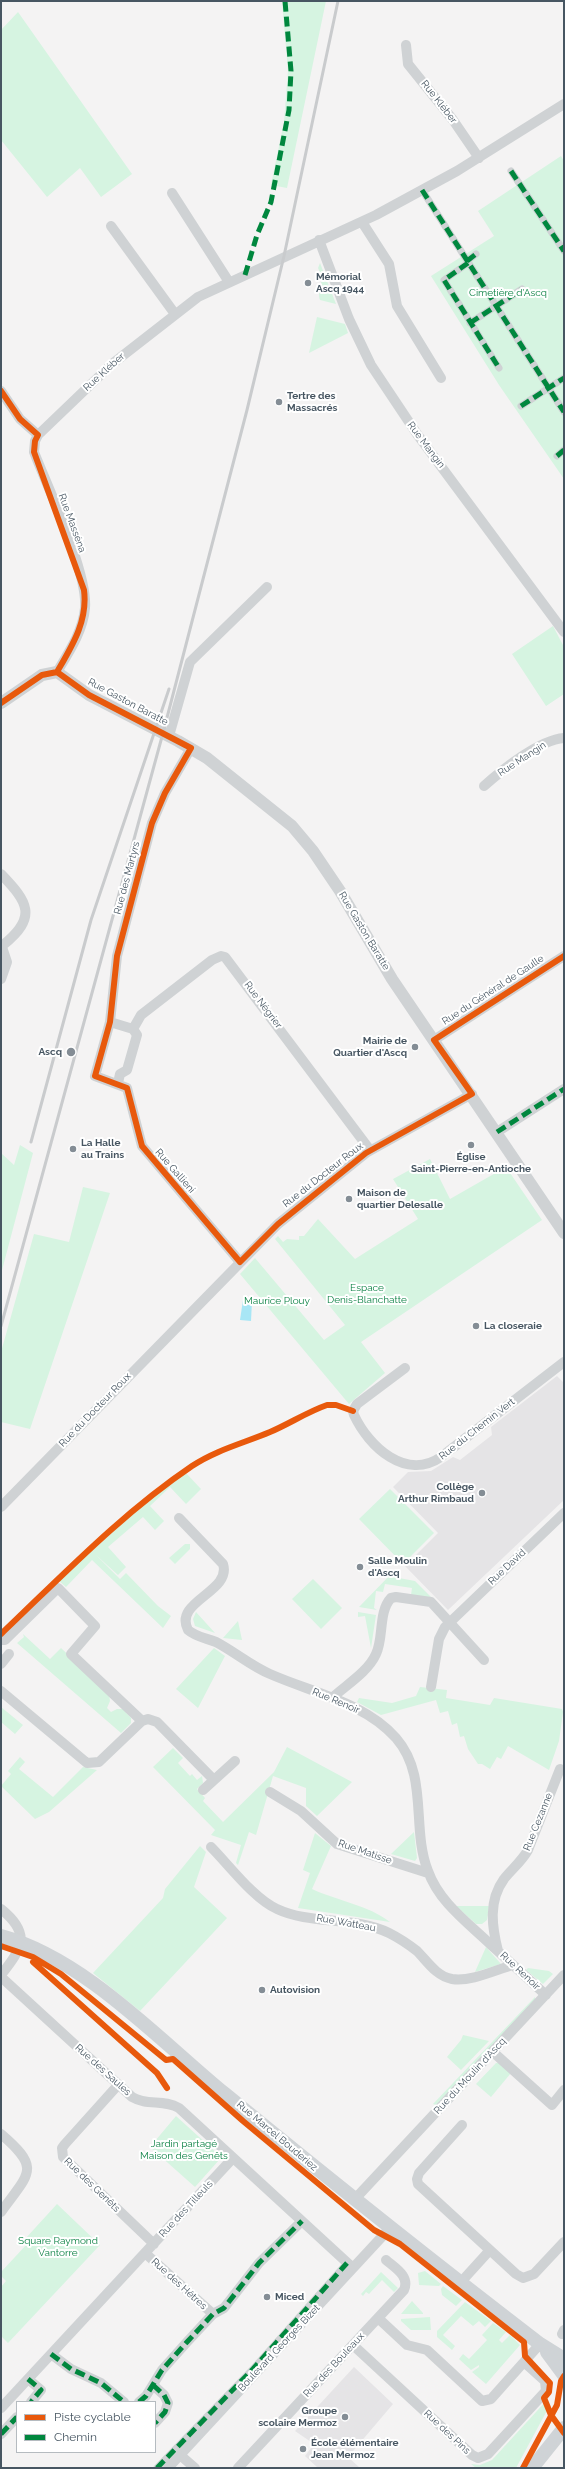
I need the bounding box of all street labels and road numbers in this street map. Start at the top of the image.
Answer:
street label: Rue Kléber [418,78,460,126]
street label: Rue Kléber [81,350,127,394]
street label: Rue Mangin [405,419,447,471]
street label: Rue Masséna [56,492,88,554]
street label: Rue Gaston Baratte [86,676,170,728]
street label: Rue Mangin [496,739,548,779]
street label: Rue des Martyrs [111,840,143,916]
street label: Rue Gaston Baratte [336,890,392,972]
street label: Rue du Général de Gaulle [440,953,546,1027]
street label: Rue Négrier [241,979,285,1031]
street label: Rue du Docteur Roux [280,1140,366,1210]
street label: Rue Gallieni [152,1146,198,1196]
street label: Rue du Docteur Roux [56,1370,134,1450]
street label: Rue du Chemin Vert [437,1396,517,1462]
street label: Rue David [486,1547,528,1587]
street label: Rue Renoir [310,1686,362,1716]
street label: Rue Cezanne [521,1791,555,1853]
street label: Rue Matisse [337,1837,393,1867]
street label: Rue Watteau [315,1912,377,1934]
street label: Rue Renoir [497,1949,543,1993]
street label: Rue du Moulin d'Ascq [431,2035,509,2117]
street label: Rue des Saules [73,2042,133,2098]
street label: Rue Marcel Bouderiez [234,2099,320,2173]
street label: Rue des Genêts [62,2155,122,2215]
street label: Rue des Tilleuls [157,2178,215,2240]
street label: Rue des Hêtres [149,2256,209,2312]
street label: Boulevard Georges Bizet [236,2302,322,2394]
street label: Rue des Bouleaux [301,2330,367,2400]
street label: Rue des Pins [421,2407,473,2457]

